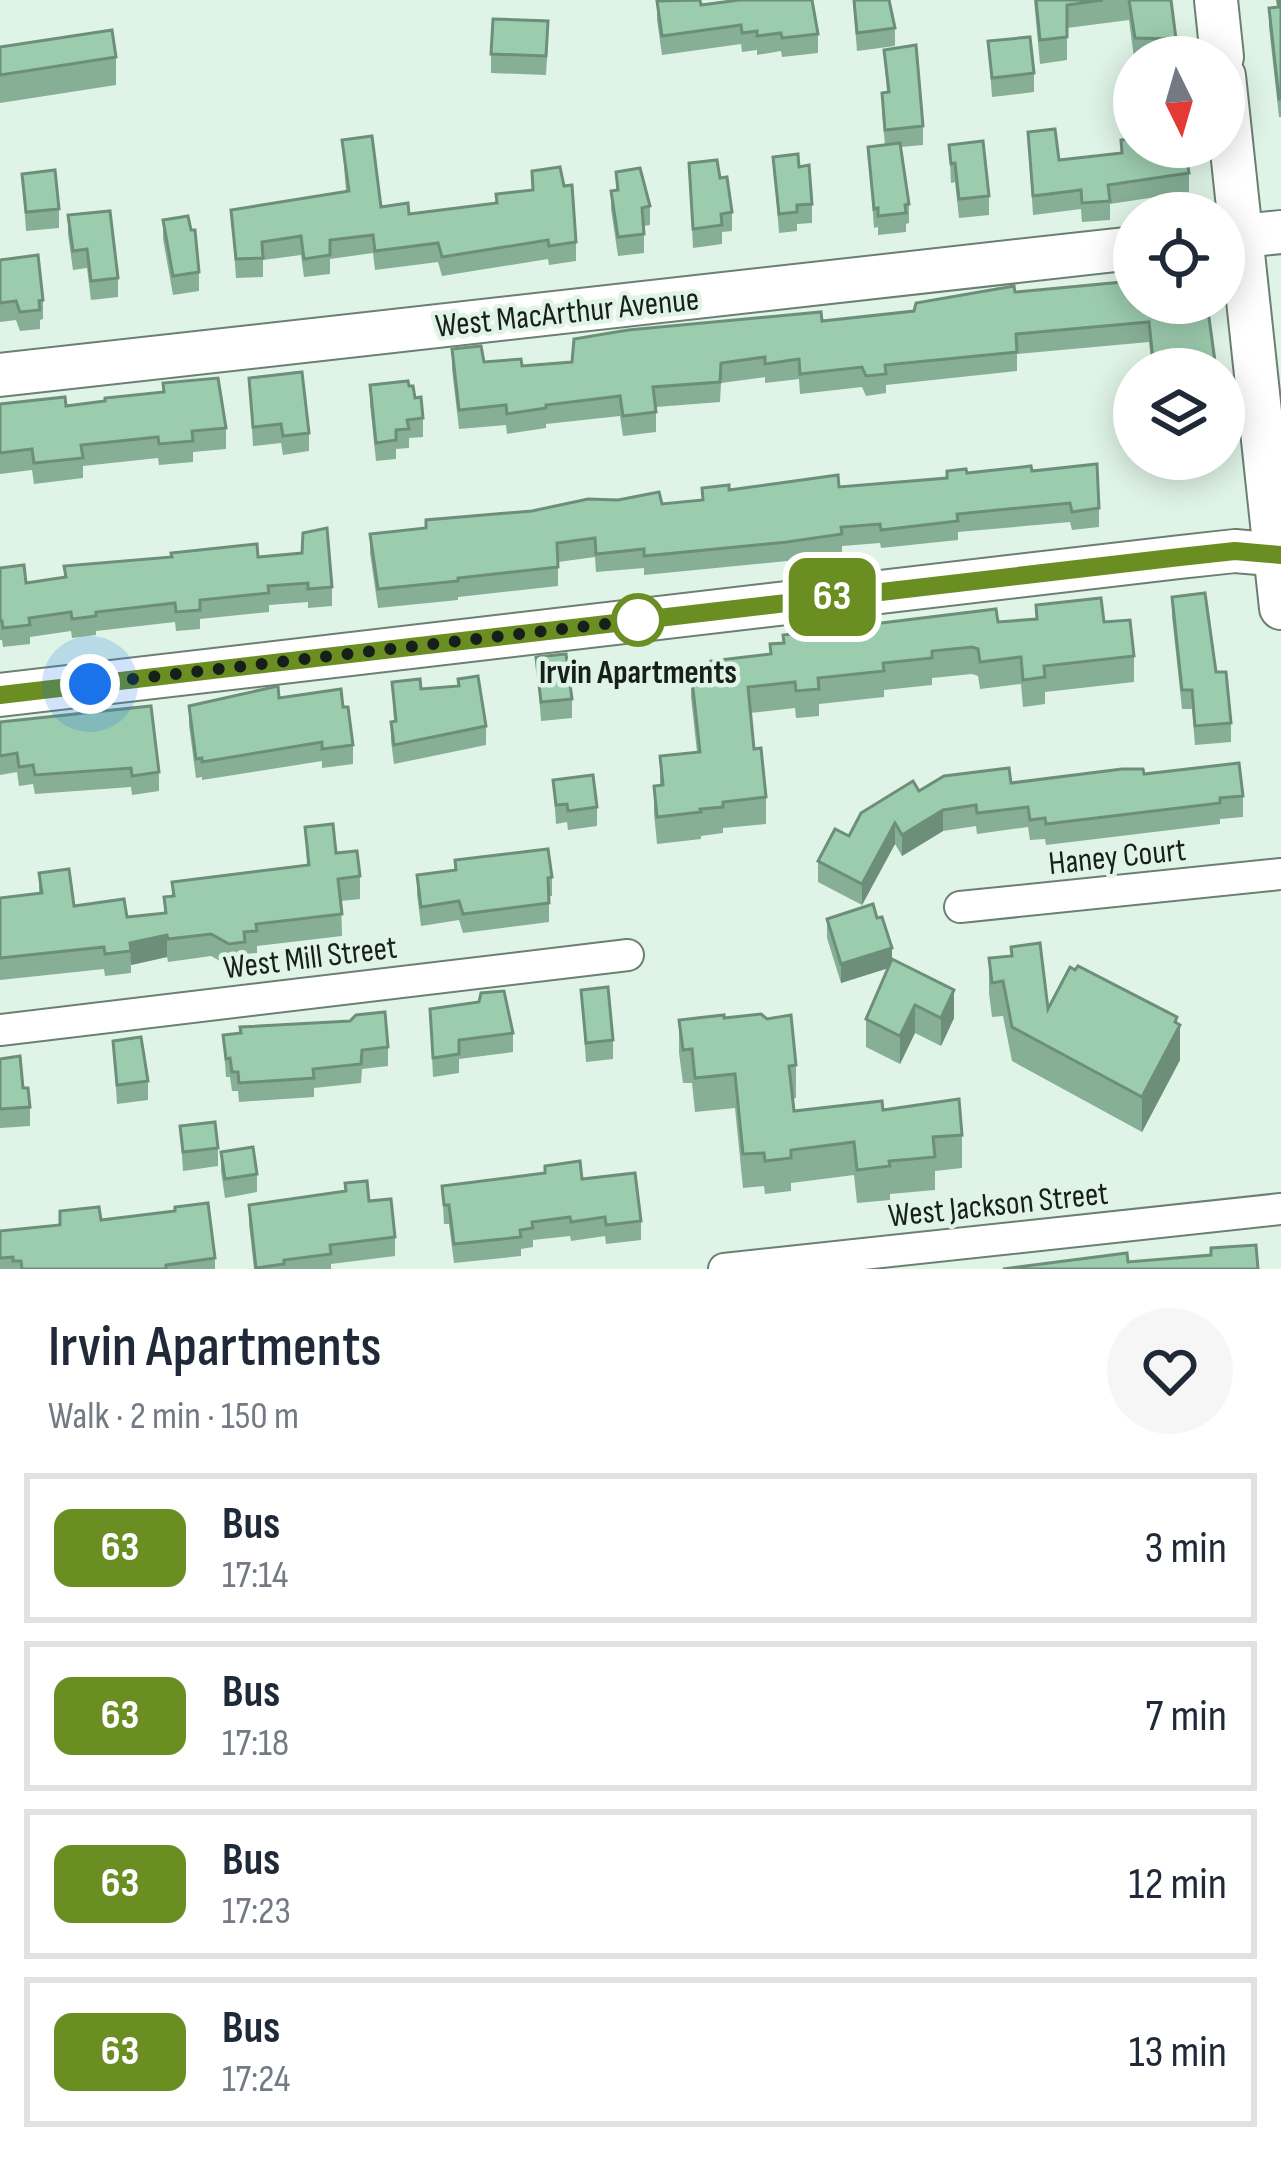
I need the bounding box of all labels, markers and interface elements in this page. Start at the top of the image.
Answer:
north arrow [1113,36,1245,168]
map controls [1113,36,1245,480]
button: locate [1113,192,1245,324]
street label: West MacArthur Avenue [433,279,701,347]
button: layers [1113,348,1245,480]
line badge: 63 [778,558,886,636]
text: 63 [813,571,851,622]
marker: Irvin Apartments [613,595,663,645]
place label: Irvin Apartments [539,653,737,693]
your location [60,654,120,714]
street label: Haney Court [1047,830,1188,884]
street label: West Mill Street [221,928,399,988]
street label: West Jackson Street [886,1174,1110,1236]
button: heart [1107,1308,1233,1434]
text: Irvin Apartments [48,1314,381,1382]
text: Walk · 2 min · 150 m [48,1393,299,1440]
text: Bus [222,1497,280,1552]
text: 3 min [1144,1521,1227,1576]
text: 63 [101,1522,139,1573]
text: 17:14 [222,1552,288,1599]
text: Bus [222,1665,280,1720]
text: 7 min [1145,1689,1227,1744]
text: 63 [101,1690,139,1741]
text: 17:18 [222,1720,289,1767]
text: Bus [222,1833,280,1888]
text: 12 min [1129,1857,1227,1912]
text: 63 [101,1858,139,1909]
text: 17:23 [222,1888,291,1935]
text: Bus [222,2001,280,2056]
text: 13 min [1129,2025,1227,2080]
text: 63 [101,2026,139,2077]
text: 17:24 [222,2056,290,2103]

